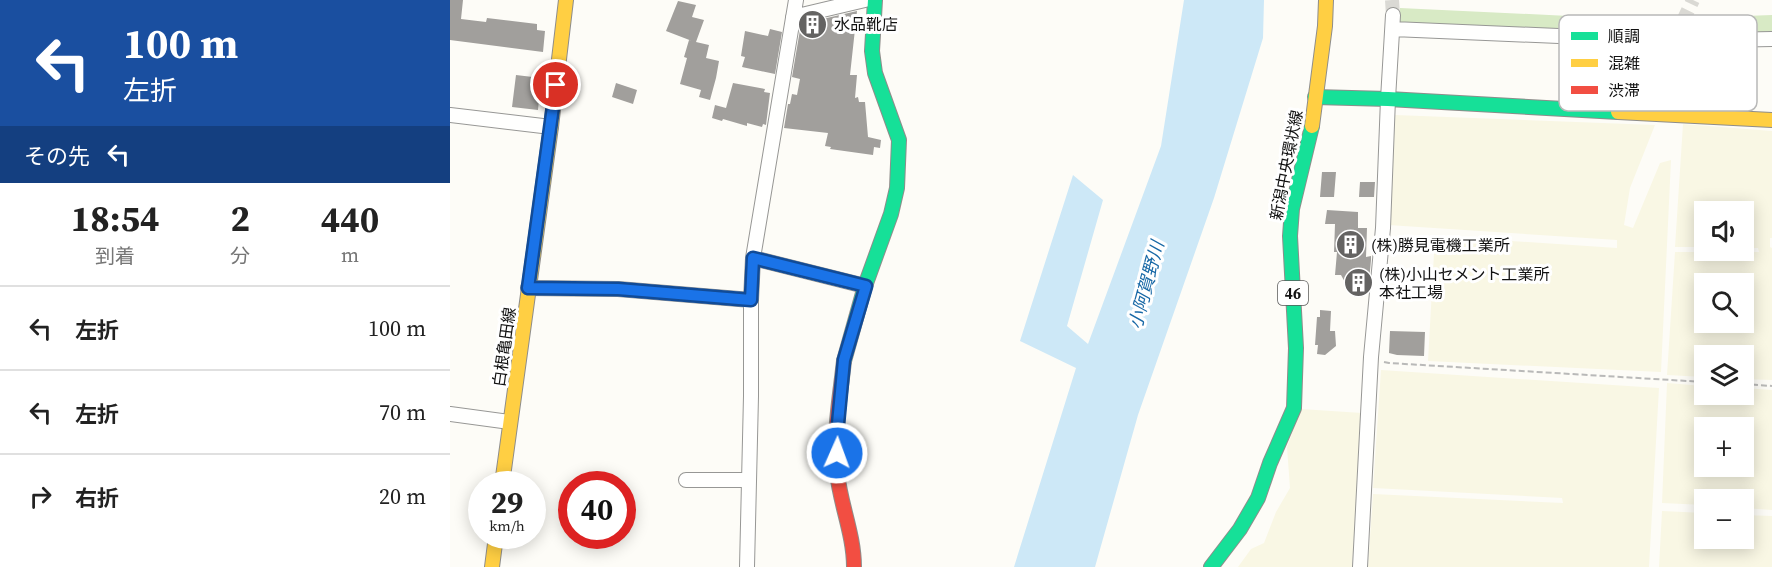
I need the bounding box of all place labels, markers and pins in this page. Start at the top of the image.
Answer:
building icon: 水品靴店 [797,8,829,40]
place label: 水品靴店 [834,13,898,35]
pin [530,59,581,110]
building icon: (株)勝見電機工業所 [1334,229,1366,261]
place label: (株)勝見電機工業所 [1371,234,1510,256]
place label: (株)小山セメント工業所 本社工場 [1379,263,1550,303]
building icon: (株)小山セメント工業所 本社工場 [1342,267,1374,299]

